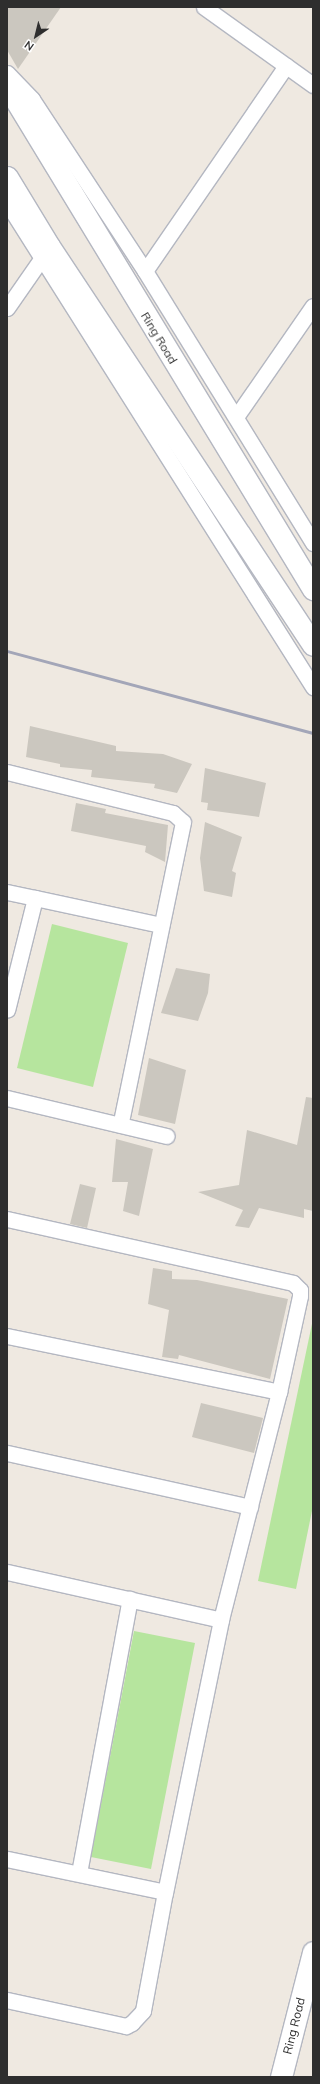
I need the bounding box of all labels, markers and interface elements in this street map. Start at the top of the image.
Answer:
north arrow [16,16,56,56]
text: N [22,38,37,54]
street label: Ring Road [138,309,180,367]
street label: Ring Road [280,1996,308,2056]

